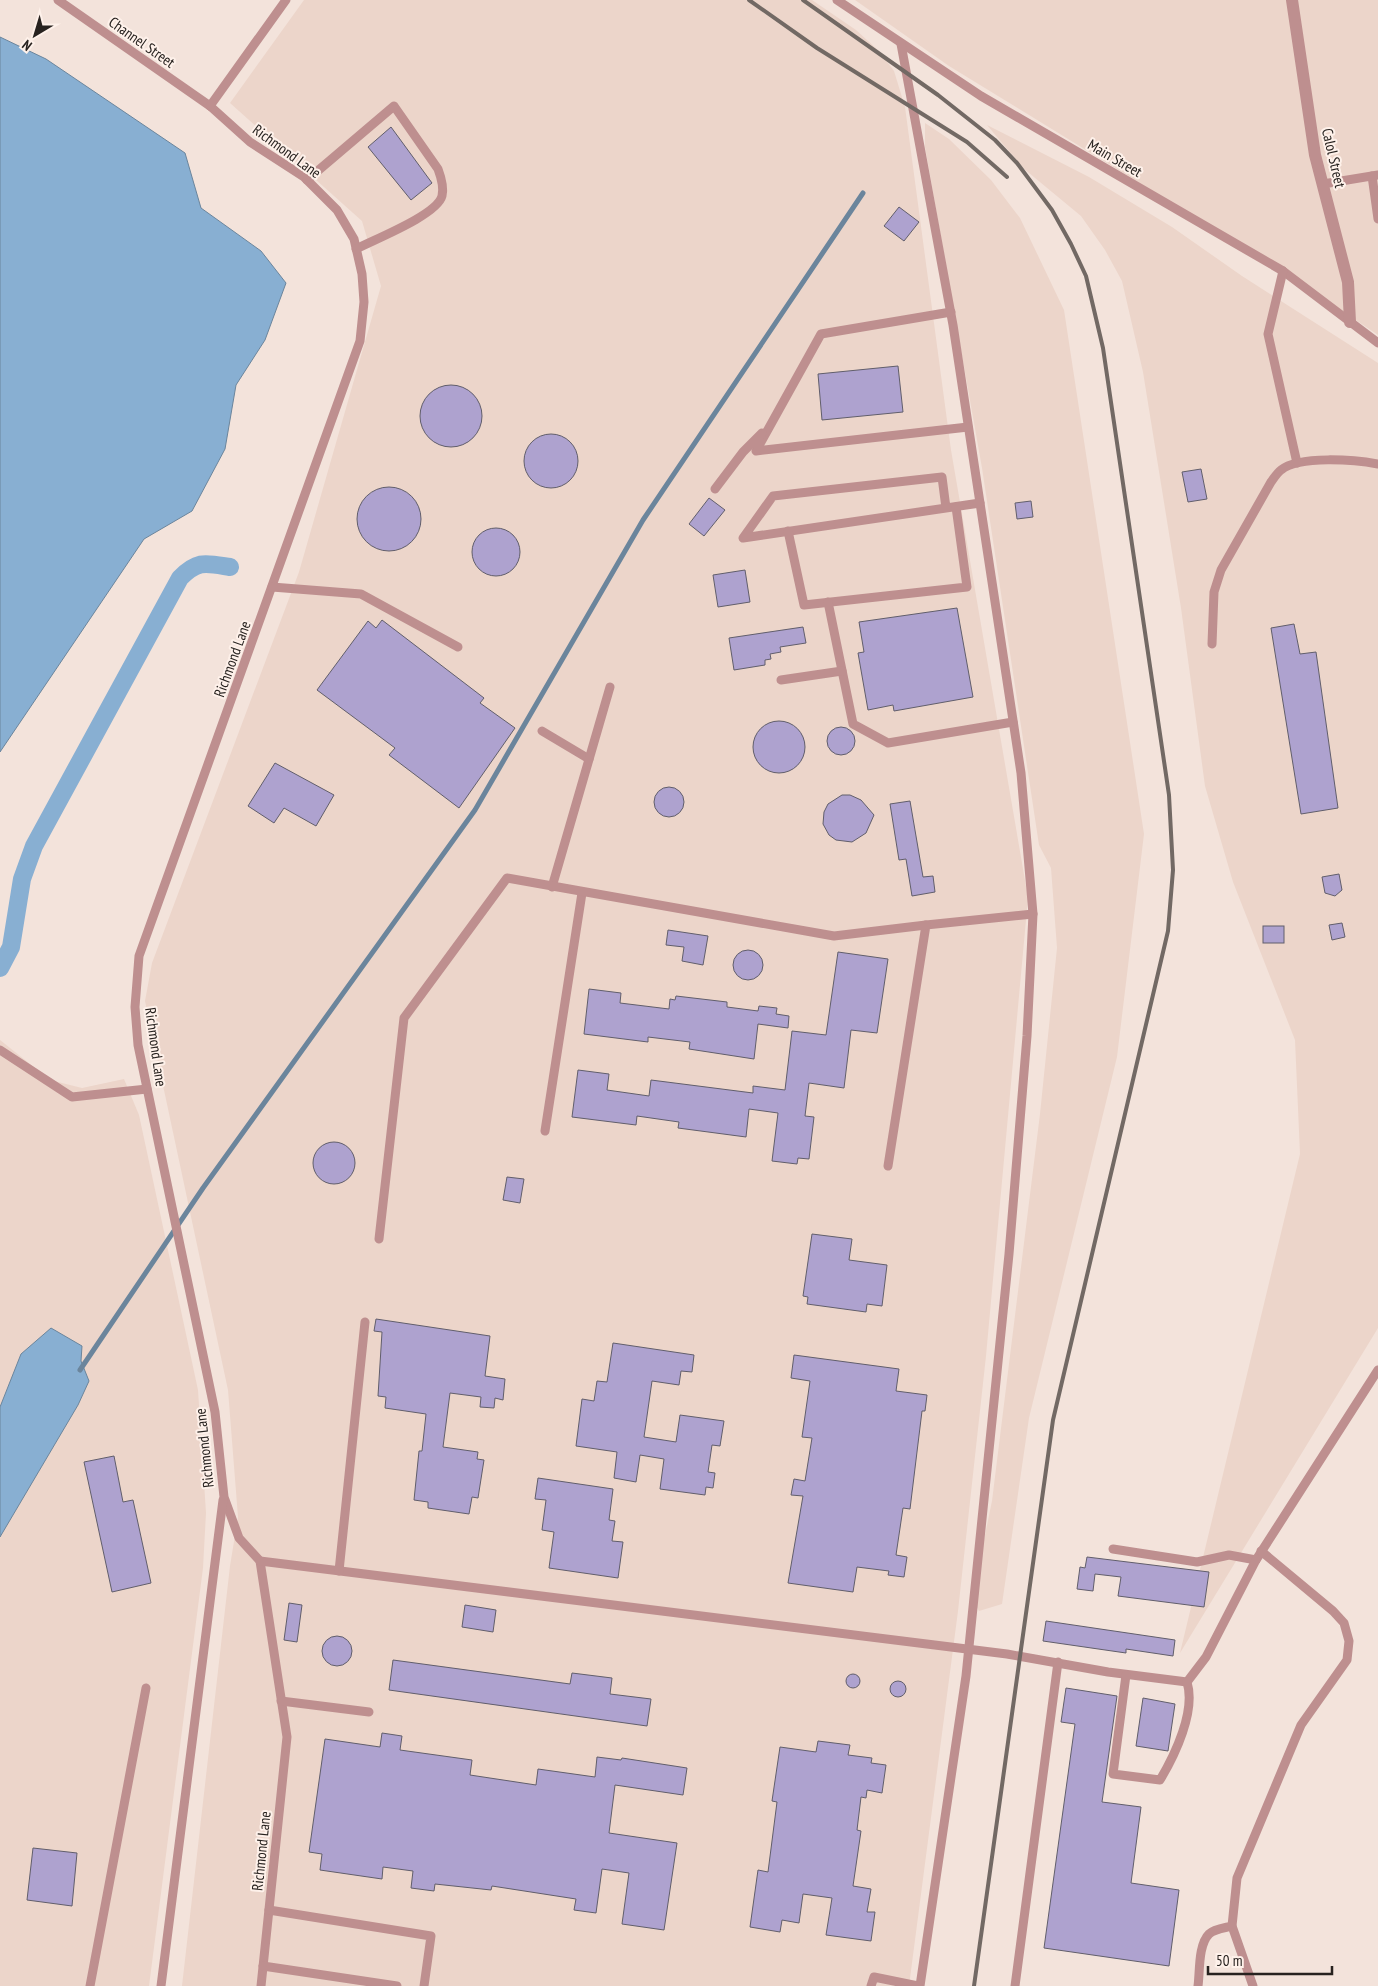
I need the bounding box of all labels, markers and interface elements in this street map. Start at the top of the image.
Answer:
north arrow [10,10,60,60]
street label: Channel Street [105,12,179,72]
text: N [18,36,36,55]
street label: Richmond Lane [249,120,325,182]
street label: Calol Street [1318,126,1350,190]
street label: Main Street [1084,135,1146,181]
street label: Richmond Lane [209,618,255,700]
street label: Richmond Lane [141,1006,171,1088]
street label: Richmond Lane [190,1407,218,1489]
street label: Richmond Lane [247,1810,275,1892]
scale bar [1208,1944,1332,1976]
text: 50 m [1216,1951,1242,1970]

